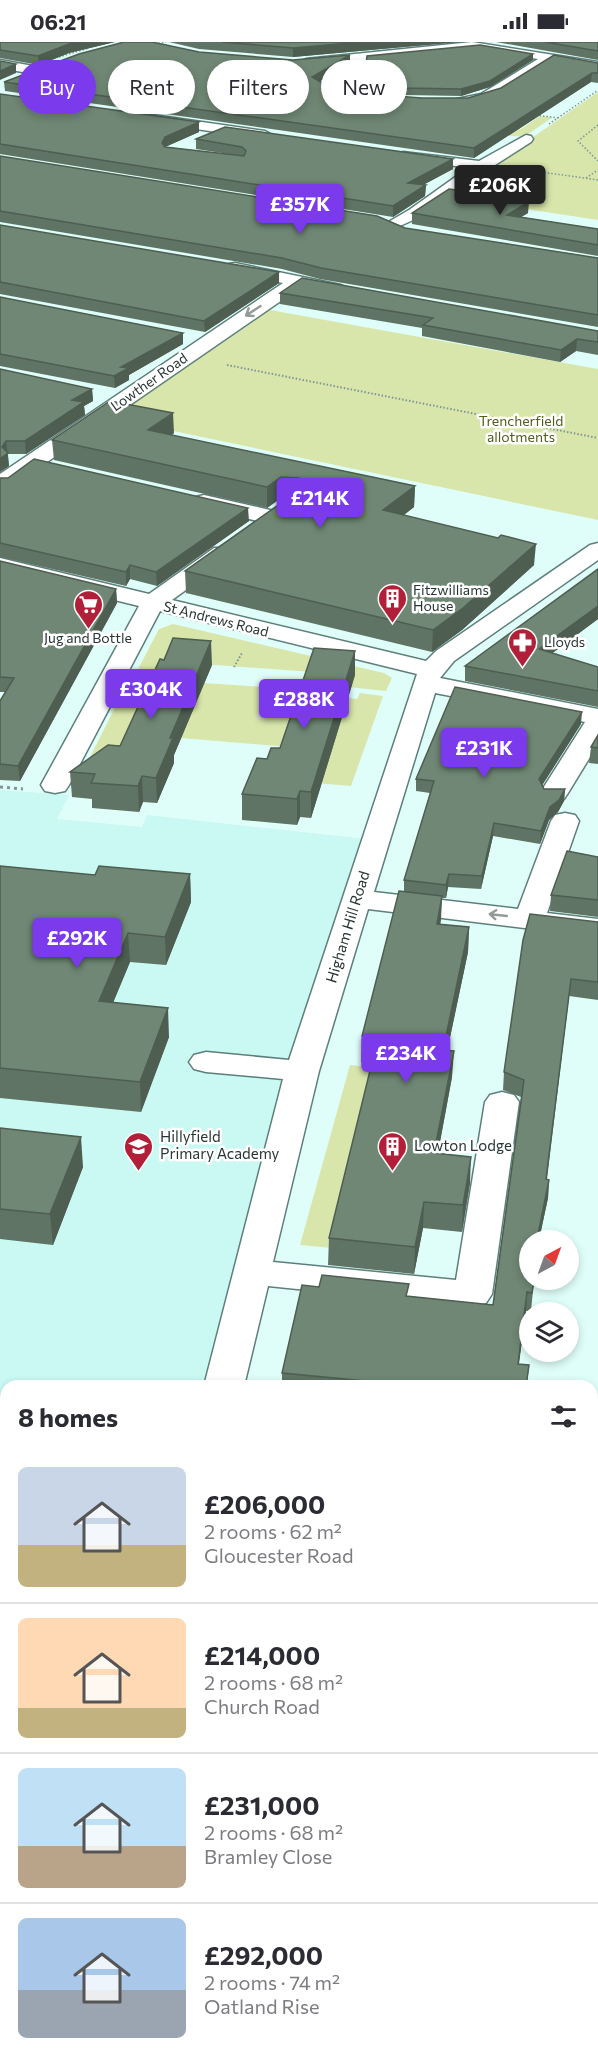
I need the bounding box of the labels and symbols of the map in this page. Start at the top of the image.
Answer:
pin: £206K [458,165,542,216]
pin: £357K [258,184,342,235]
one-way arrow [245,305,262,317]
street label: Lowther Road [107,349,190,414]
park label: Trencherfield allotments [479,412,563,445]
pin: £214K [278,478,362,529]
place label: Fitzwilliams House [413,581,489,614]
building icon: Fitzwilliams House [376,582,408,624]
supermarket icon: Jug and Bottle [72,588,104,630]
street label: St Andrews Road [162,597,270,640]
pharmacy icon: Lloyds [507,626,539,668]
place label: Jug and Bottle [44,629,132,646]
place label: Lloyds [544,633,585,650]
pin: £304K [109,669,193,720]
pin: £288K [262,679,346,730]
pin: £231K [442,728,526,779]
street label: Higham Hill Road [321,868,373,985]
one-way arrow [489,909,509,920]
pin: £292K [35,918,119,969]
pin: £234K [364,1033,448,1084]
place label: Hillyfield Primary Academy [160,1127,280,1162]
school or university icon: Hillyfield Primary Academy [123,1130,155,1172]
building icon: Lowton Lodge [377,1130,409,1172]
place label: Lowton Lodge [414,1136,512,1154]
north arrow [519,1230,579,1290]

